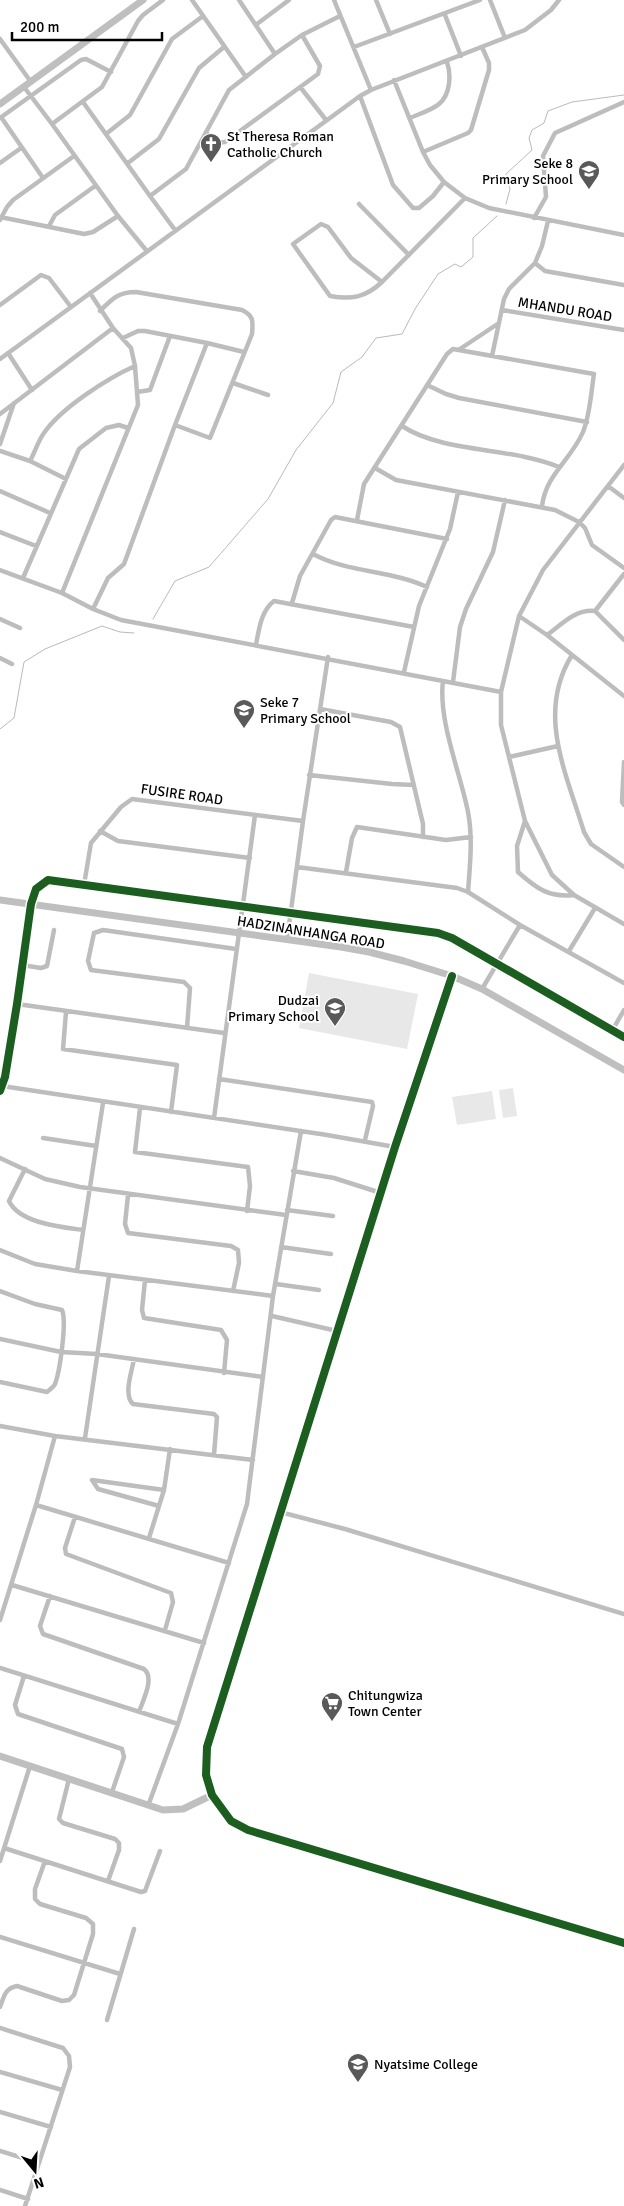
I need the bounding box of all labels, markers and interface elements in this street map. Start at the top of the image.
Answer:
scale bar [12,10,162,42]
text: 200 m [20,18,60,36]
place label: St Theresa Roman Catholic Church [227,128,334,161]
church icon: St Theresa Roman Catholic Church [199,132,223,163]
place label: Seke 8 Primary School [482,155,573,188]
school or university icon: Seke 8 Primary School [577,159,601,190]
street label: MHANDU ROAD [517,294,613,325]
place label: Seke 7 Primary School [260,694,351,727]
school or university icon: Seke 7 Primary School [232,698,256,729]
street label: FUSIRE ROAD [140,780,224,809]
street label: HADZINANHANGA ROAD [236,912,386,953]
place label: Dudzai Primary School [228,992,319,1025]
school or university icon: Dudzai Primary School [323,996,347,1027]
place label: Chitungwiza Town Center [348,1687,423,1720]
supermarket icon: Chitungwiza Town Center [320,1691,344,1722]
school or university icon: Nyatsime College [346,2052,370,2083]
place label: Nyatsime College [374,2056,478,2073]
north arrow [10,2146,60,2196]
text: N [32,2173,46,2192]

